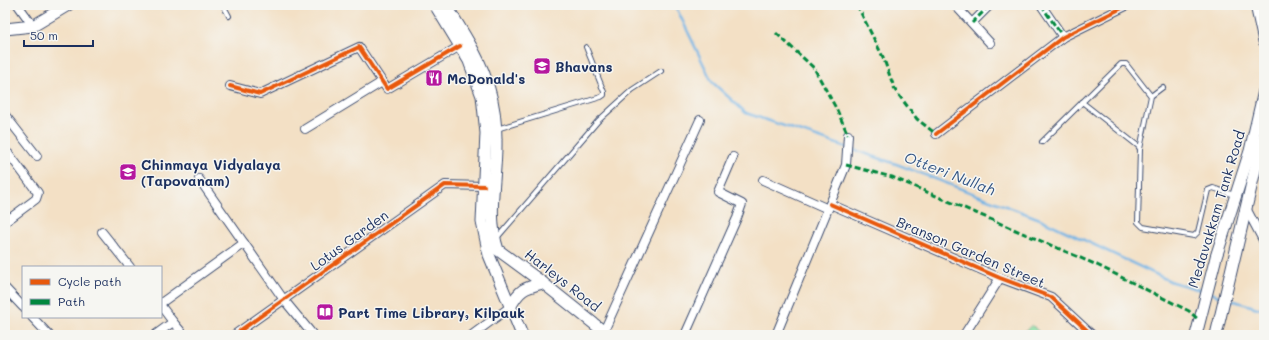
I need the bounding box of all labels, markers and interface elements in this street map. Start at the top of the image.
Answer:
scale bar [24,22,93,48]
text: 50 m [30,27,58,43]
school or university icon: Bhavans [532,56,552,76]
place label: Bhavans [555,57,612,76]
restaurant icon: McDonald's [424,68,444,88]
place label: McDonald's [447,69,525,88]
street label: Medavakkam Tank Road [1183,128,1249,290]
water label: Otteri Nullah [902,146,998,200]
place label: Chinmaya Vidyalaya (Tapovanam) [141,155,281,190]
school or university icon: Chinmaya Vidyalaya (Tapovanam) [118,162,138,182]
street label: Lotus Garden [306,205,392,275]
street label: Branson Garden Street [894,212,1048,292]
street label: Harleys Road [521,244,605,316]
legend [22,266,162,318]
text: Cycle path [58,273,121,289]
text: Path [58,293,85,309]
library icon: Part Time Library, Kilpauk [315,302,335,322]
place label: Part Time Library, Kilpauk [338,303,525,322]

